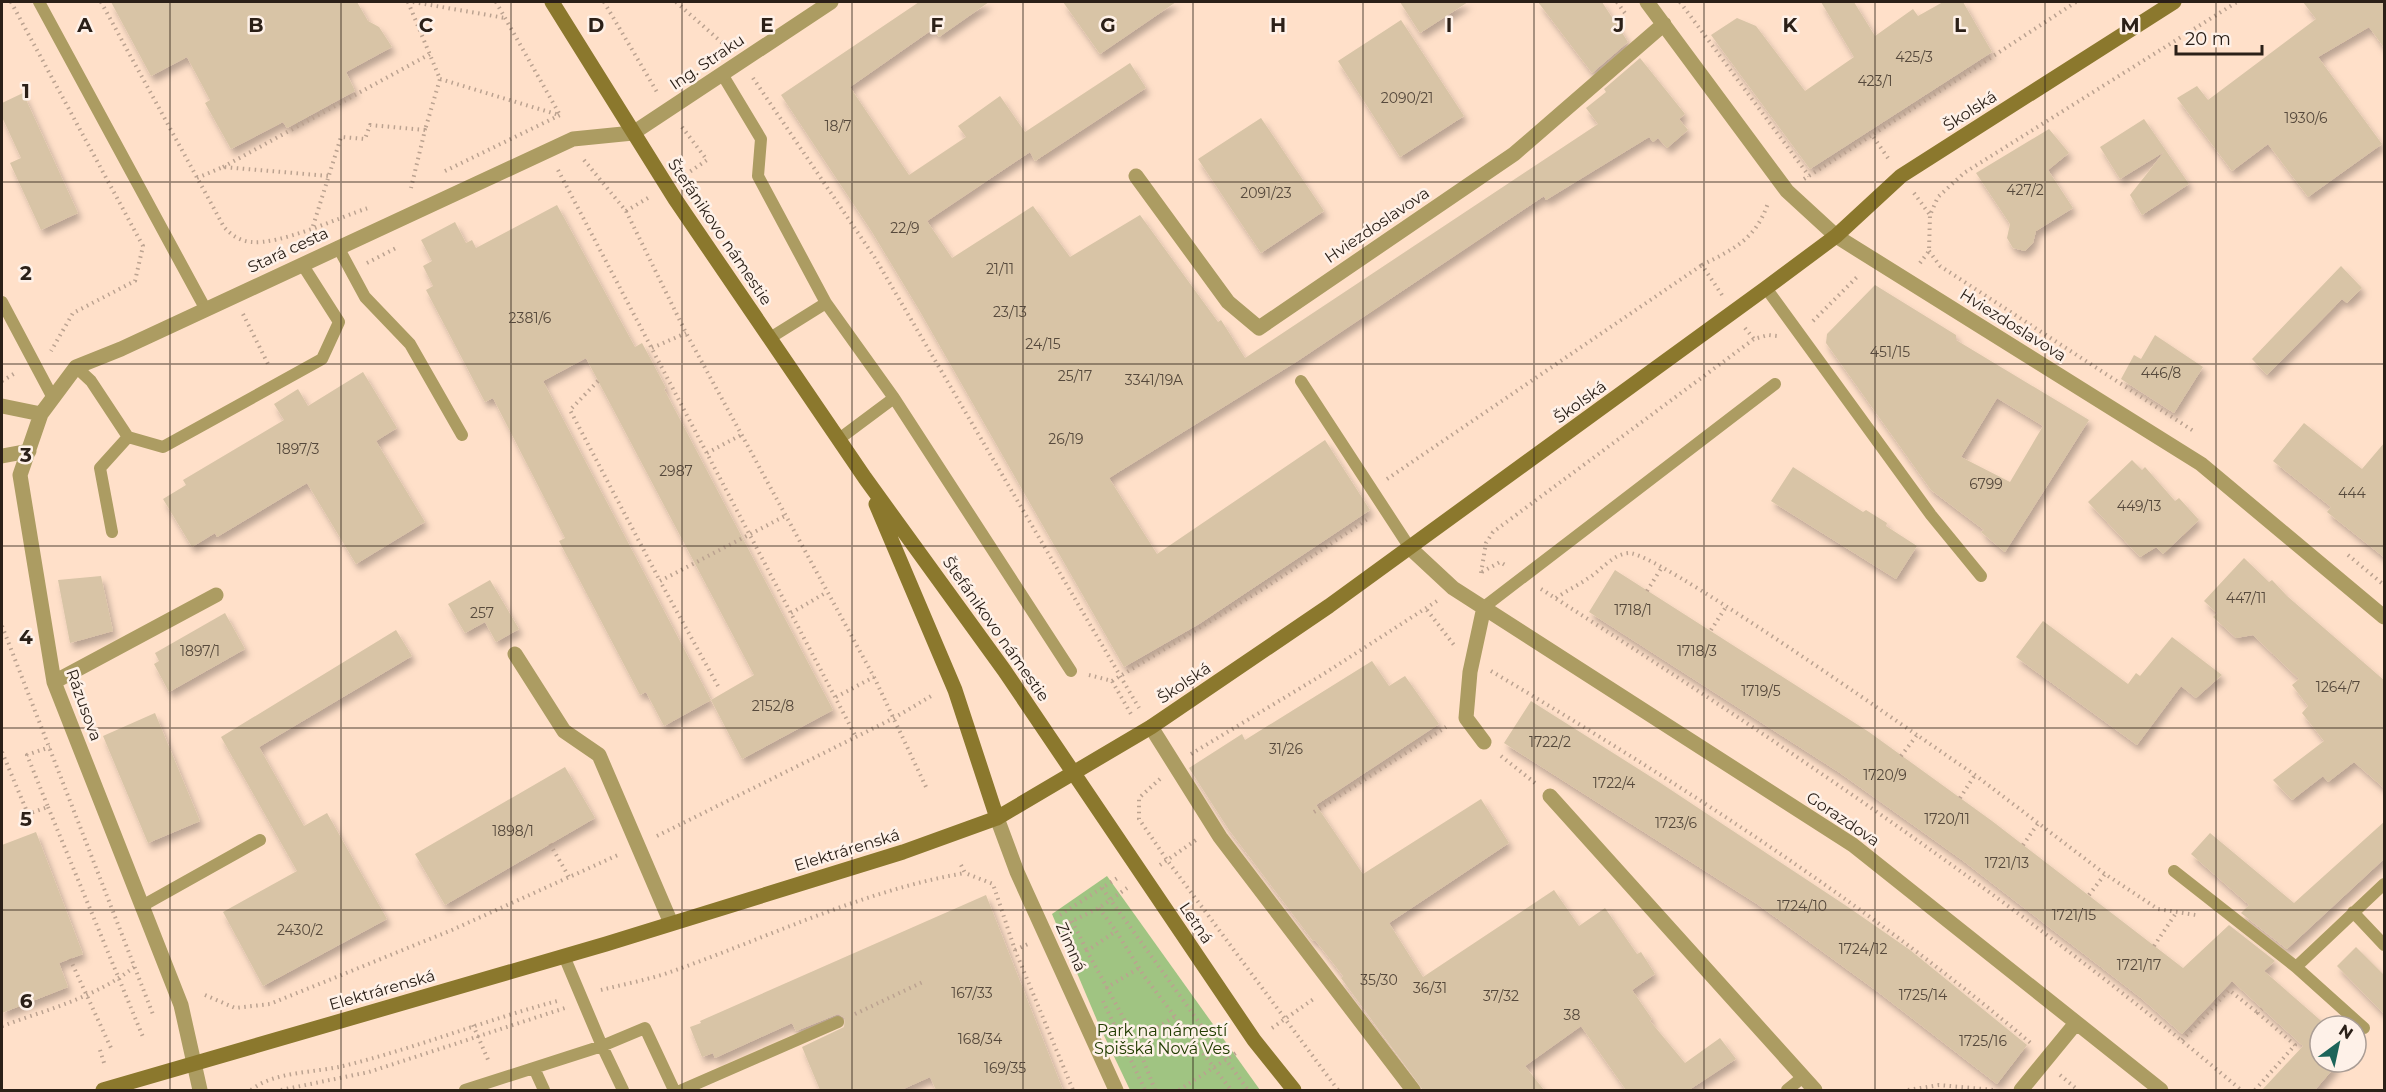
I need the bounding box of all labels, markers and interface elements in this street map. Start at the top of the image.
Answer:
text: A [76,13,93,37]
text: B [248,13,264,37]
text: C [419,13,434,37]
text: D [588,13,604,37]
text: E [760,13,774,37]
text: F [931,13,944,37]
text: G [1100,13,1116,37]
text: H [1270,13,1286,37]
text: I [1446,13,1452,37]
text: J [1613,13,1624,37]
text: K [1783,13,1799,37]
text: L [1954,13,1966,37]
text: M [2120,13,2140,37]
scale bar [2176,18,2262,56]
text: 20 m [2185,28,2231,50]
street label: Ing. Straku [666,30,748,94]
house number: 425/3 [1895,48,1933,66]
house number: 423/1 [1857,72,1893,90]
text: 1 [22,79,30,103]
street label: Školská [1940,87,2000,135]
house number: 2090/21 [1381,89,1433,107]
house number: 1930/6 [2284,109,2328,127]
house number: 18/7 [824,117,852,135]
street label: Štefánikovo námestie [664,155,776,309]
house number: 427/2 [2006,181,2044,199]
street label: Hviezdoslavova [1321,183,1433,267]
house number: 2091/23 [1240,184,1292,202]
house number: 22/9 [890,219,920,237]
street label: Stará cesta [245,223,331,277]
house number: 21/11 [986,260,1014,278]
text: 2 [20,261,32,285]
street label: Hviezdoslavova [1956,285,2070,365]
house number: 23/13 [993,303,1027,321]
house number: 2381/6 [509,309,552,327]
house number: 24/15 [1025,335,1061,353]
house number: 451/15 [1870,343,1910,361]
house number: 446/8 [2141,364,2181,382]
house number: 25/17 [1058,367,1092,385]
house number: 3341/19A [1125,371,1184,389]
street label: Školská [1550,377,1610,427]
house number: 26/19 [1048,430,1084,448]
house number: 1897/3 [277,440,319,458]
text: 3 [19,443,32,467]
house number: 2987 [659,462,693,480]
house number: 6799 [1969,475,2003,493]
house number: 444 [2338,484,2367,502]
house number: 449/13 [2117,497,2161,515]
street label: Štefánikovo námestie [939,553,1053,705]
house number: 447/11 [2226,589,2266,607]
house number: 1718/1 [1614,601,1652,619]
house number: 257 [470,604,494,622]
text: 4 [19,625,33,649]
house number: 1897/1 [180,642,220,660]
house number: 1718/3 [1677,642,1717,660]
street label: Školská [1154,658,1214,708]
street label: Rázusova [62,666,106,744]
house number: 1264/7 [2316,678,2360,696]
house number: 1719/5 [1741,682,1781,700]
house number: 2152/8 [752,697,794,715]
house number: 1722/2 [1529,733,1571,751]
house number: 31/26 [1269,740,1304,758]
house number: 1720/9 [1863,766,1907,784]
house number: 1722/4 [1593,774,1636,792]
street label: Gorazdova [1803,788,1883,850]
text: 5 [20,807,32,831]
house number: 1720/11 [1924,810,1970,828]
house number: 1723/6 [1655,814,1698,832]
house number: 1898/1 [492,822,534,840]
street label: Elektrárenská [792,825,902,875]
house number: 1721/13 [1985,854,2029,872]
house number: 1724/10 [1777,897,1827,915]
street label: Letná [1175,899,1217,947]
house number: 1721/15 [2052,906,2096,924]
street label: Zimná [1052,919,1090,975]
house number: 2430/2 [277,921,323,939]
house number: 1724/12 [1839,940,1887,958]
house number: 1721/17 [2117,956,2161,974]
street label: Elektrárenská [327,966,437,1014]
house number: 35/30 [1360,971,1398,989]
house number: 36/31 [1413,979,1447,997]
house number: 167/33 [951,984,993,1002]
house number: 1725/14 [1899,986,1948,1004]
house number: 37/32 [1483,987,1519,1005]
text: 6 [20,989,33,1013]
house number: 38 [1564,1006,1580,1024]
north arrow [2308,1014,2368,1074]
text: N [2335,1020,2356,1043]
park label: Park na námestí Spišská Nová Ves [1094,1021,1230,1058]
house number: 168/34 [958,1030,1003,1048]
house number: 1725/16 [1959,1032,2007,1050]
house number: 169/35 [984,1059,1026,1077]

